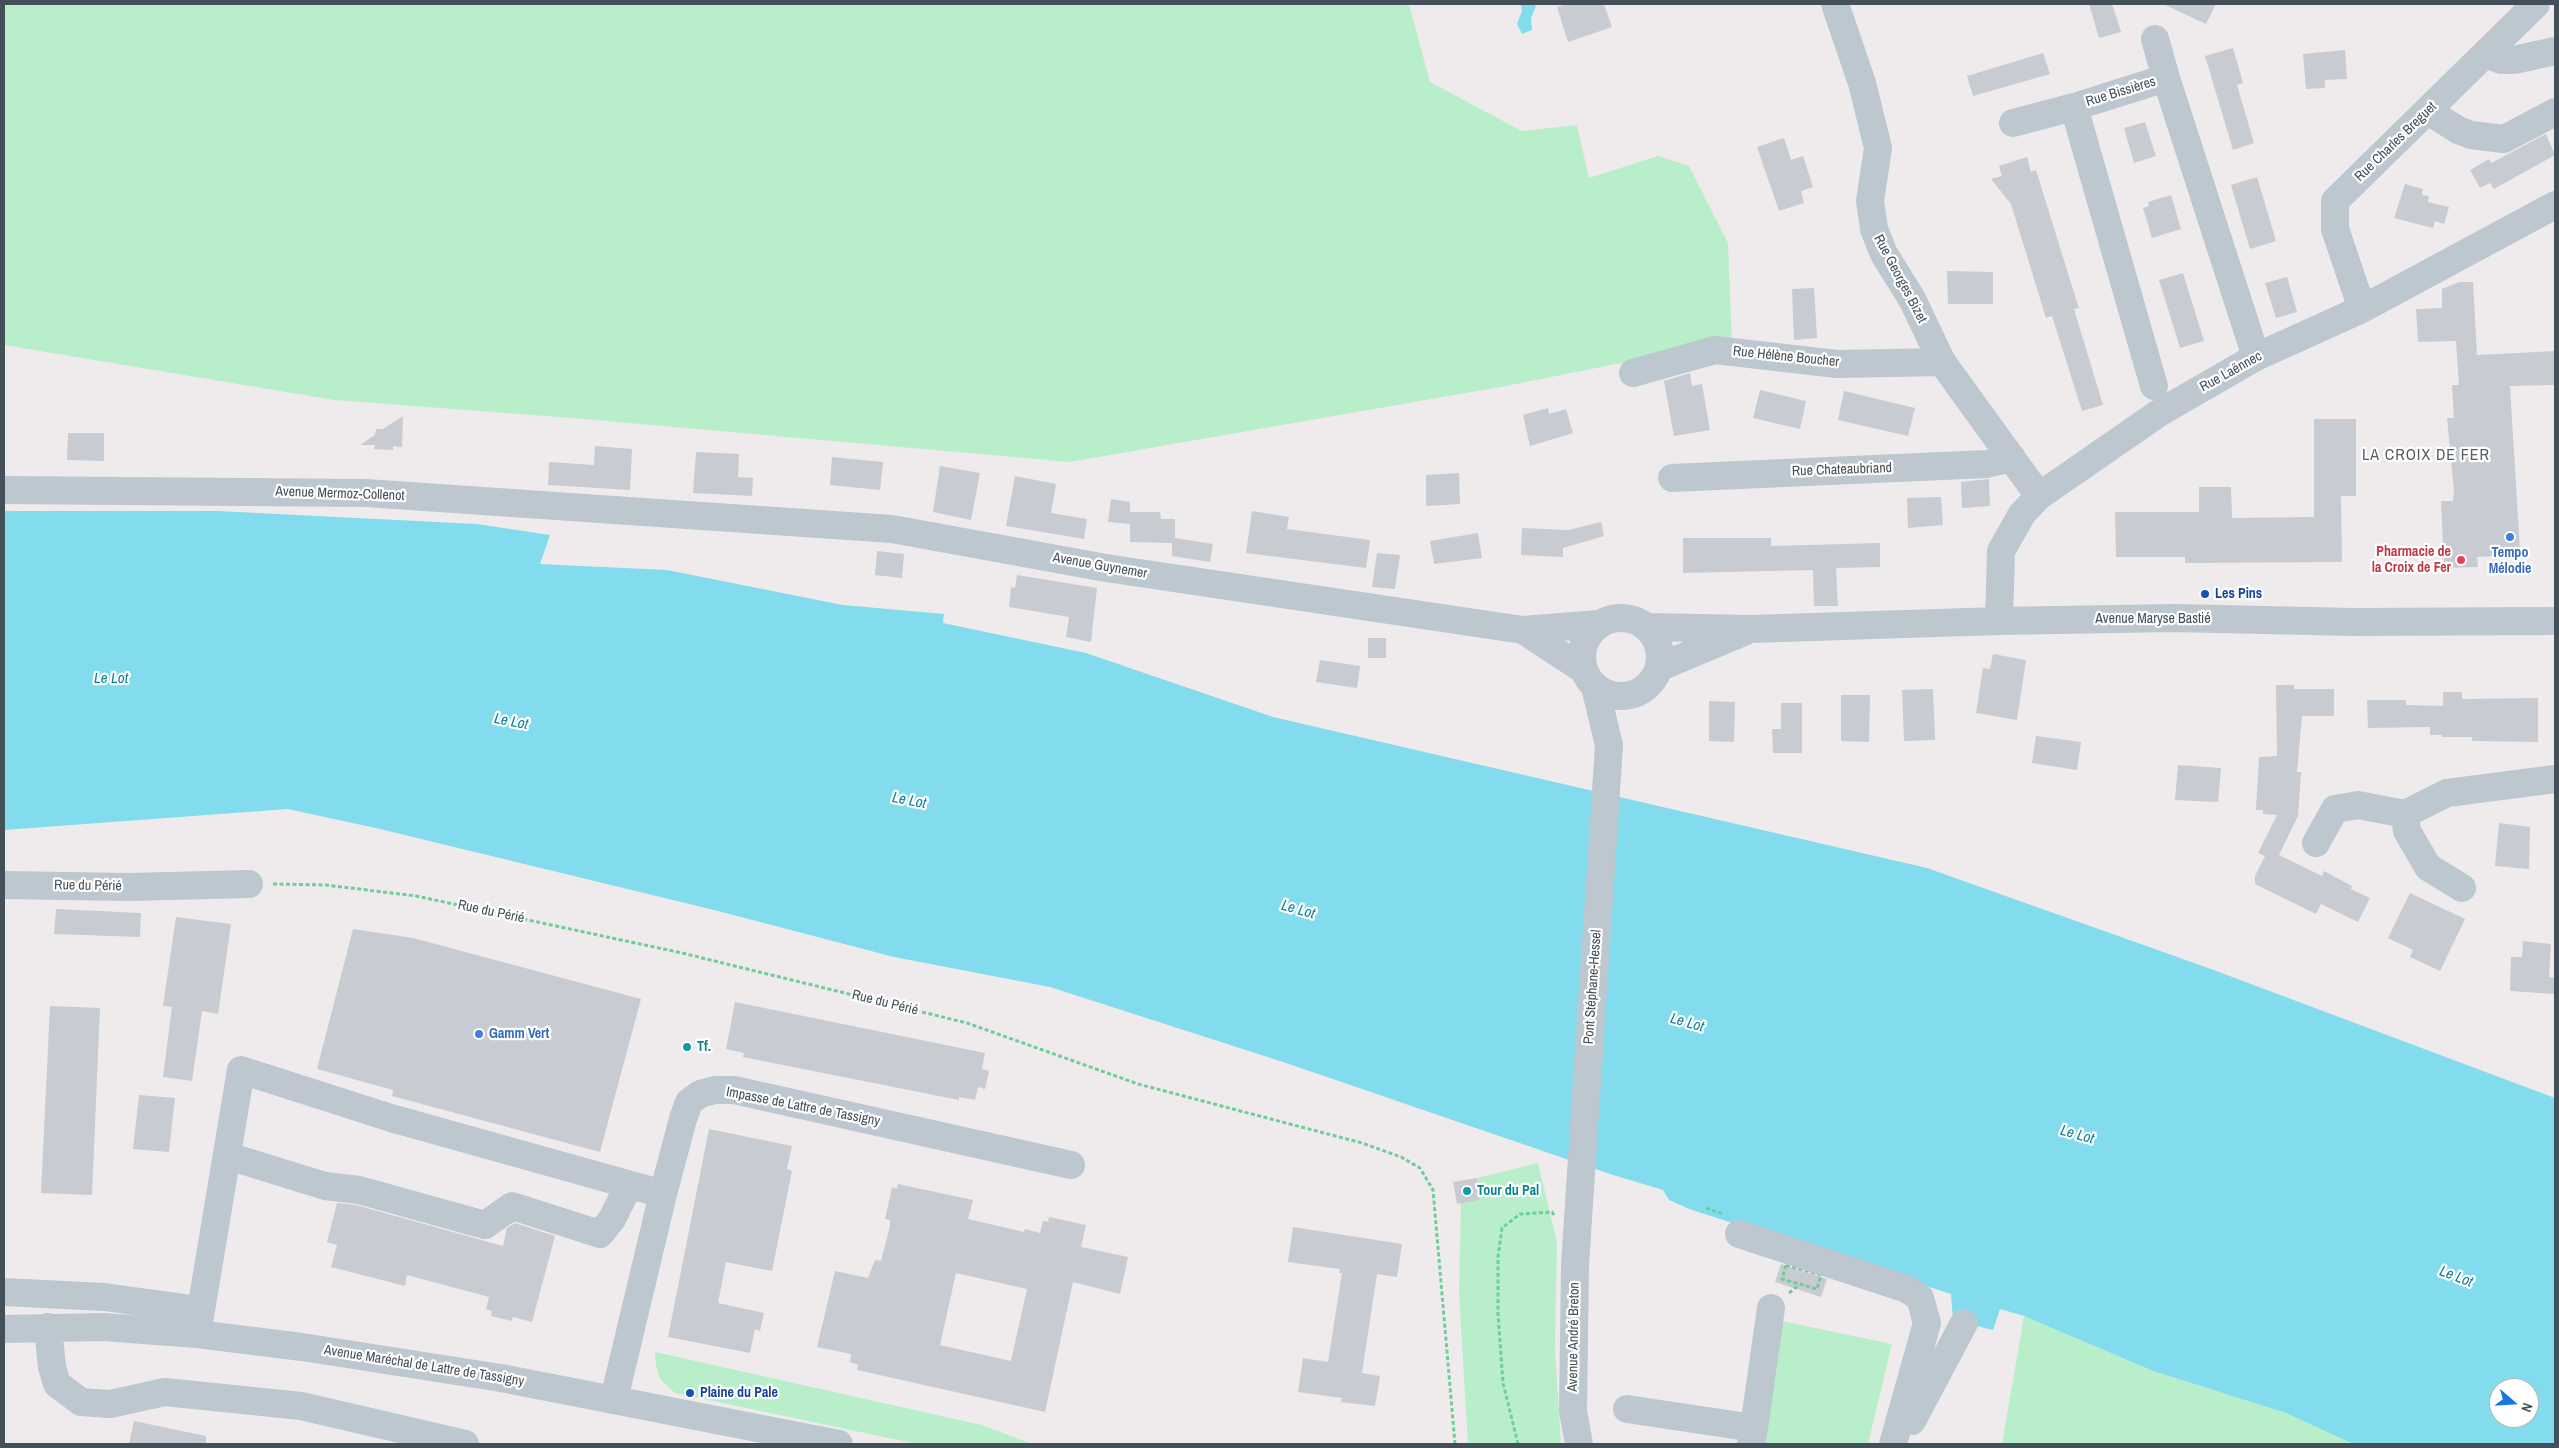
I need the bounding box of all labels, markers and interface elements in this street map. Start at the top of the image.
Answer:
street label: Rue Bissières [2084,73,2158,111]
street label: Rue Charles Breguet [2352,99,2440,185]
street label: Rue Georges Bizet [1870,232,1930,326]
street label: Rue Hélène Boucher [1732,343,1840,371]
street label: Rue Laënnec [2197,348,2265,396]
district label: LA CROIX DE FER [2360,446,2492,466]
street label: Rue Chateaubriand [1792,460,1892,480]
street label: Avenue Mermoz-Collenot [275,483,405,505]
marker: Tempo Mélodie [2504,531,2516,543]
place label: Pharmacie de la Croix de Fer [2372,544,2451,576]
place label: Tempo Mélodie [2489,545,2531,578]
street label: Avenue Guynemer [1052,549,1148,583]
marker: Pharmacie de la Croix de Fer [2455,554,2467,566]
place label: Les Pins [2215,586,2262,602]
marker: Les Pins [2199,588,2211,600]
street label: Avenue Maryse Bastié [2095,611,2211,627]
water label: Le Lot [94,670,128,688]
water label: Le Lot [492,710,530,734]
water label: Le Lot [890,789,928,813]
street label: Rue du Périé [54,877,122,895]
street label: Rue du Périé [456,897,526,927]
water label: Le Lot [1279,897,1317,923]
street label: Pont Stéphane-Hessel [1581,929,1605,1045]
street label: Rue du Périé [850,987,920,1019]
water label: Le Lot [1668,1010,1706,1036]
place label: Gamm Vert [489,1026,549,1042]
marker: Gamm Vert [473,1028,485,1040]
place label: Tf. [697,1039,711,1055]
marker: Tf. [681,1041,693,1053]
street label: Impasse de Lattre de Tassigny [725,1084,881,1130]
water label: Le Lot [2058,1122,2096,1148]
place label: Tour du Pal [1477,1183,1539,1199]
marker: Tour du Pal [1461,1185,1473,1197]
water label: Le Lot [2437,1262,2475,1292]
street label: Avenue André Breton [1565,1282,1583,1392]
street label: Avenue Maréchal de Lattre de Tassigny [323,1342,525,1390]
north arrow [2489,1378,2539,1428]
place label: Plaine du Pale [700,1385,778,1401]
marker: Plaine du Pale [684,1387,696,1399]
text: N [2517,1401,2537,1414]

